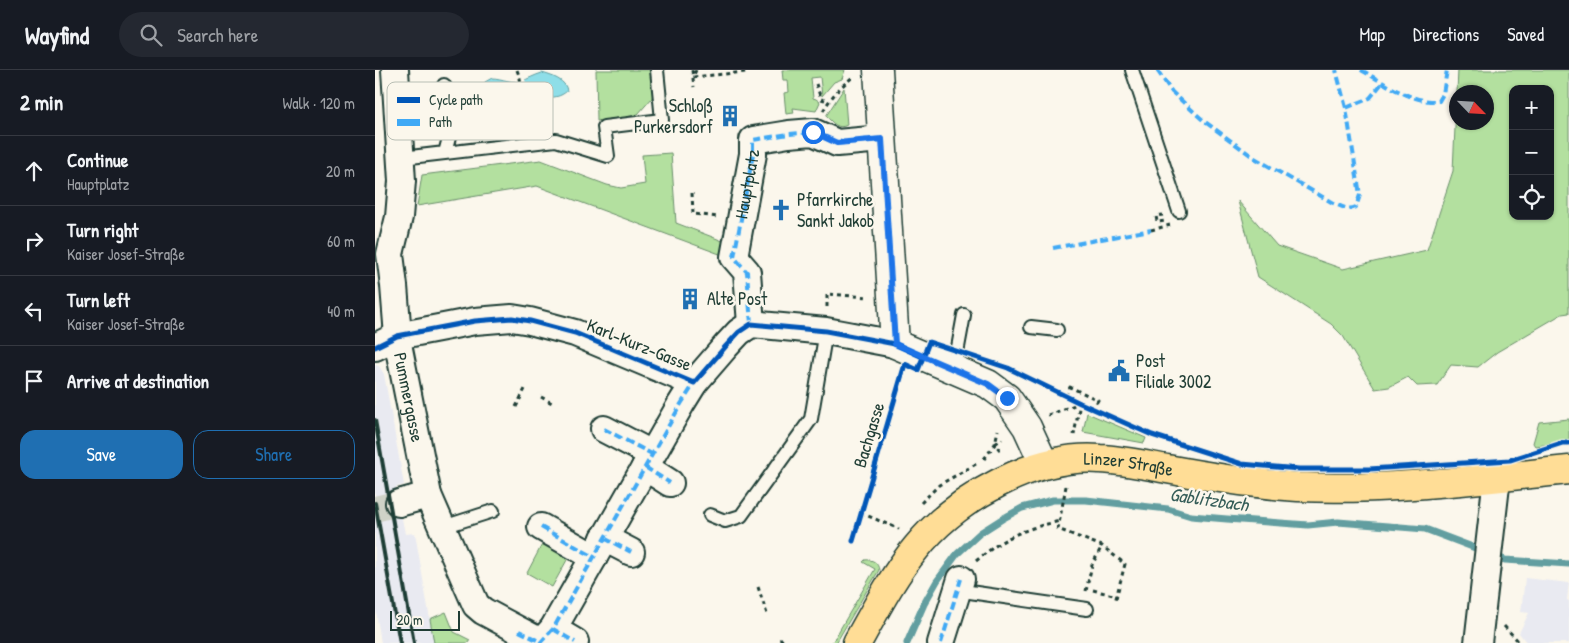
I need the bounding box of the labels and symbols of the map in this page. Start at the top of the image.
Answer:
legend [387,82,553,140]
north arrow [1449,85,1494,130]
text: Cycle path [429,90,483,110]
place label: Schloß Purkersdorf [634,93,714,139]
building icon: Schloß Purkersdorf [717,103,743,129]
text: Path [429,112,452,131]
route start [802,121,825,144]
street label: Hauptplatz [728,149,765,221]
place label: Pfarrkirche Sankt Jakob [797,187,874,233]
church icon: Pfarrkirche Sankt Jakob [768,197,794,223]
building icon: Alte Post [677,286,703,312]
place label: Alte Post [707,286,768,311]
street label: Karl-Kurz-Gasse [583,312,695,377]
place label: Post Filiale 3002 [1135,348,1212,394]
street label: Pummergasse [388,350,430,444]
public building icon: Post Filiale 3002 [1106,358,1132,384]
route end [996,387,1019,410]
street label: Bachgasse [847,399,890,470]
street label: Linzer Straße [1083,446,1175,482]
water label: Gablitzbach [1168,481,1252,518]
scale bar [390,608,460,631]

